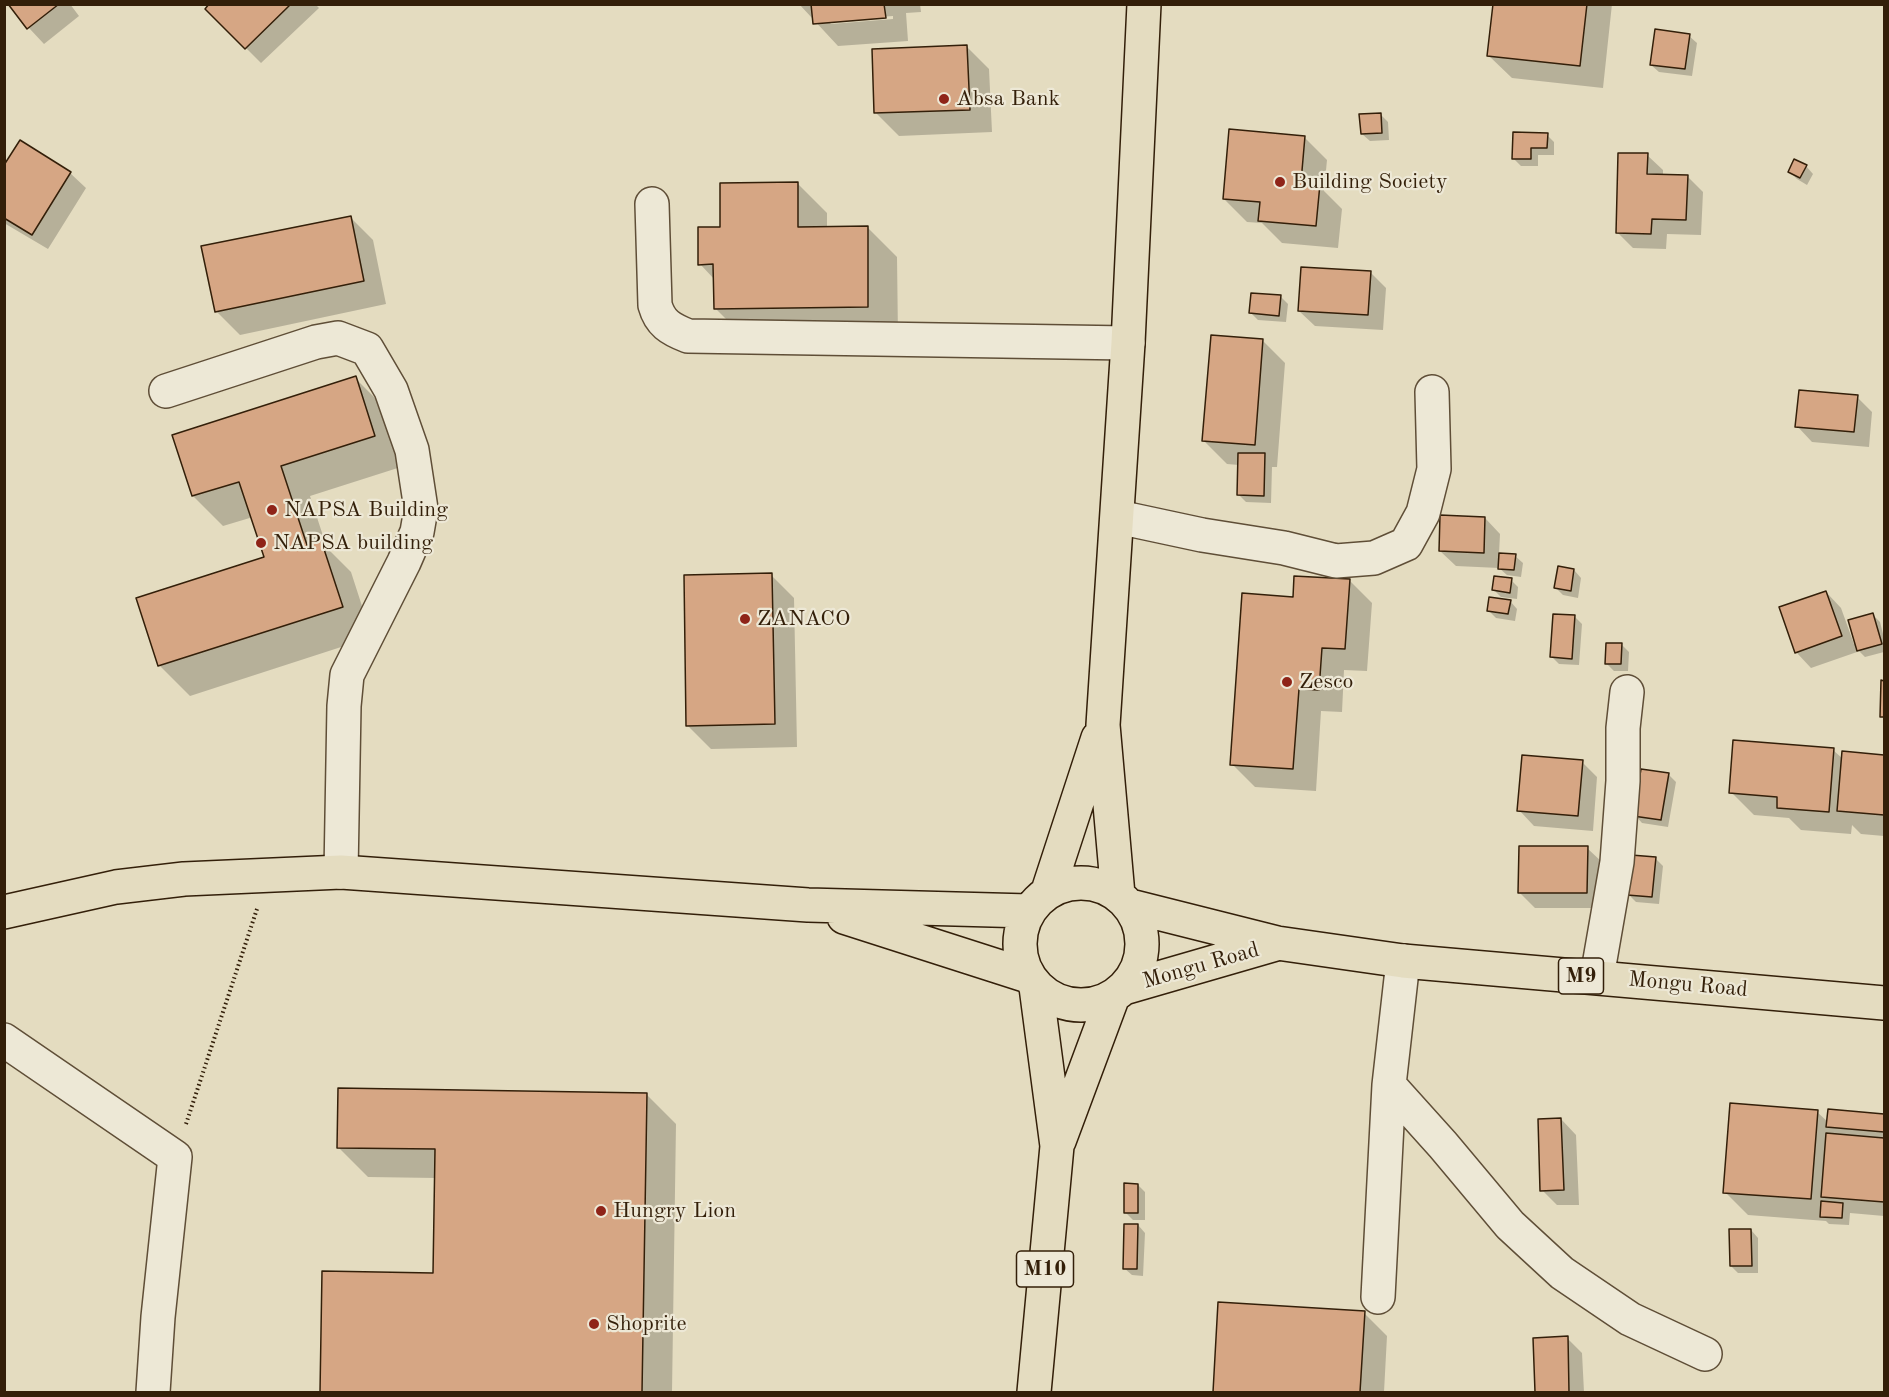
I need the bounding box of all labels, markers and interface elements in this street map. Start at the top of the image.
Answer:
place label: Absa Bank [956,86,1060,112]
marker: Absa Bank [937,92,951,106]
place label: Building Society [1292,169,1448,195]
marker: Building Society [1273,175,1287,189]
place label: NAPSA Building [284,497,448,523]
marker: NAPSA Building [265,503,279,517]
place label: NAPSA building [273,530,433,556]
marker: NAPSA building [254,536,268,550]
place label: ZANACO [757,606,850,632]
marker: ZANACO [738,612,752,626]
place label: Zesco [1299,669,1354,695]
marker: Zesco [1280,675,1294,689]
street label: Mongu Road [1140,937,1262,995]
road number: M9 [1558,958,1604,994]
street label: Mongu Road [1627,967,1749,1003]
place label: Hungry Lion [613,1198,736,1224]
marker: Hungry Lion [594,1204,608,1218]
road number: M10 [1016,1251,1074,1287]
place label: Shoprite [606,1311,687,1337]
marker: Shoprite [587,1317,601,1331]

